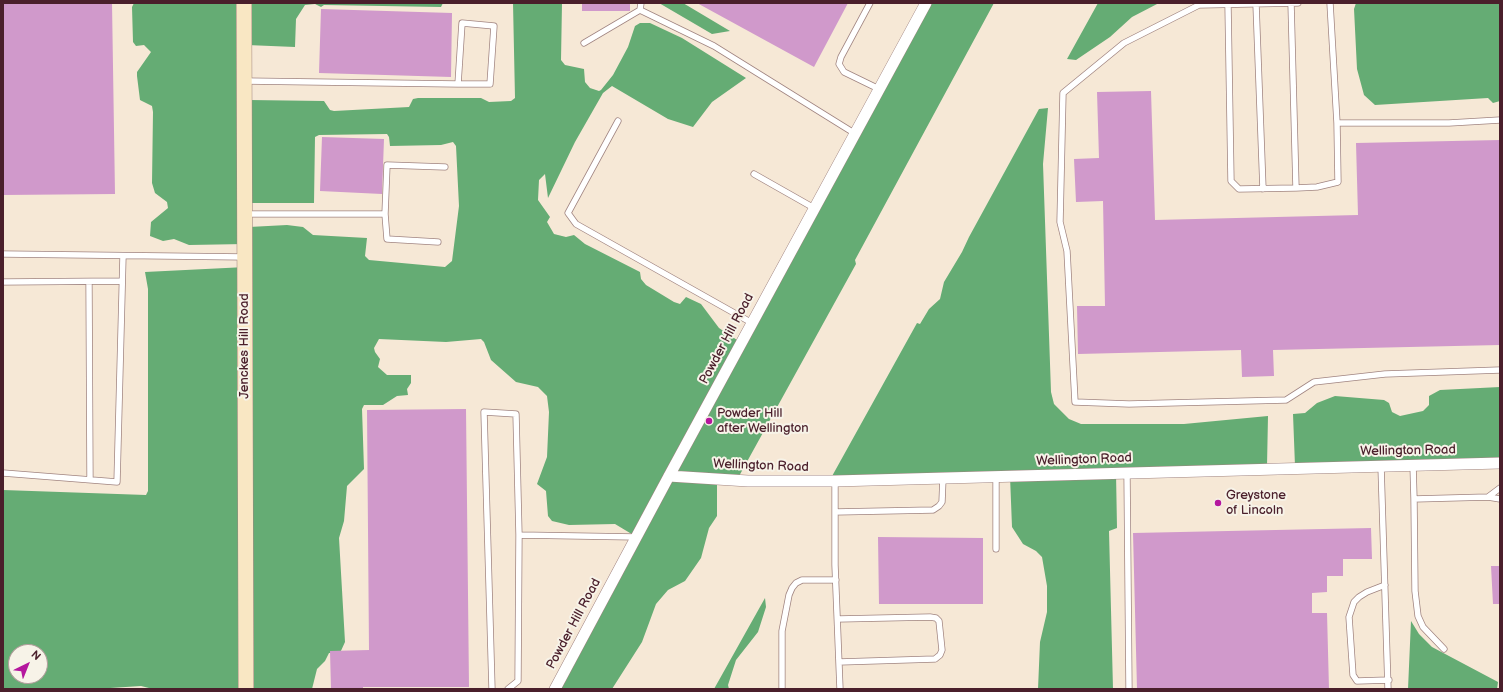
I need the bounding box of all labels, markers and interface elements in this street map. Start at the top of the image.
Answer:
street label: Powder Hill Road [697,291,757,387]
street label: Jenckes Hill Road [237,293,253,399]
place label: Powder Hill after Wellington [717,406,809,437]
marker: Powder Hill after Wellington [704,416,714,426]
street label: Wellington Road [1360,442,1456,460]
street label: Wellington Road [1036,451,1132,469]
street label: Wellington Road [713,457,809,475]
place label: Greystone of Lincoln [1226,488,1286,519]
marker: Greystone of Lincoln [1213,498,1223,508]
street label: Powder Hill Road [544,576,604,672]
north arrow [8,644,48,684]
text: N [28,648,43,663]

